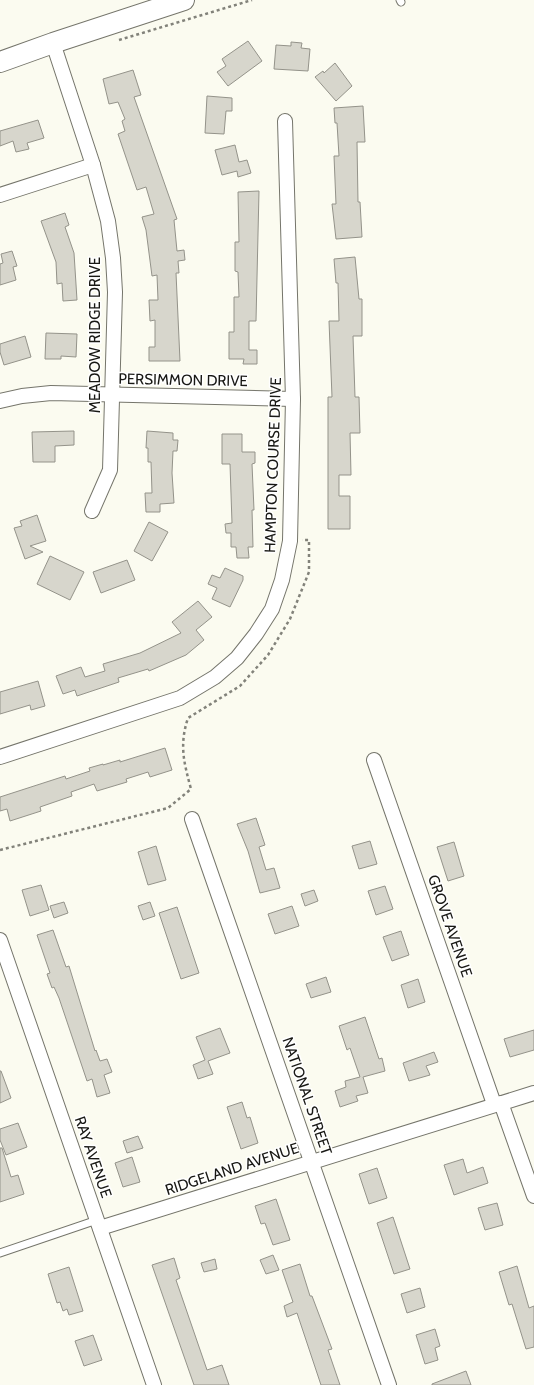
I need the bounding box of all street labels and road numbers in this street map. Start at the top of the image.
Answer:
street label: MEADOW RIDGE DRIVE [86,257,104,413]
street label: PERSIMMON DRIVE [118,370,248,390]
street label: HAMPTON COURSE DRIVE [261,377,285,553]
street label: GROVE AVENUE [424,872,476,980]
street label: NATIONAL STREET [278,1035,336,1157]
street label: RAY AVENUE [71,1114,115,1200]
street label: RIDGELAND AVENUE [163,1139,301,1199]

